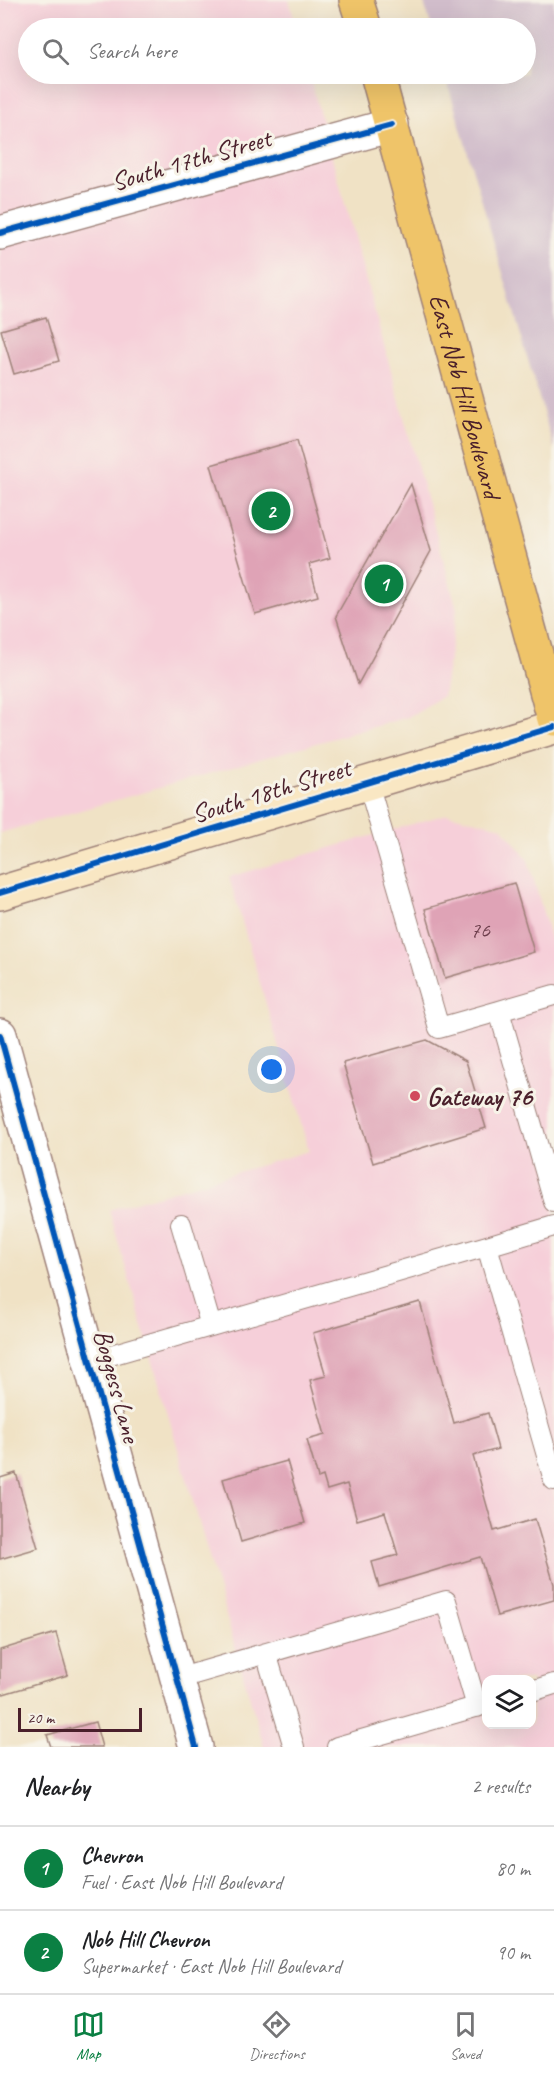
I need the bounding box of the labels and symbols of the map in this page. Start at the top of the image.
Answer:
street label: South 17th Street [108,121,277,198]
street label: East Nob Hill Boulevard [422,290,510,505]
pin: 2 [252,488,290,534]
pin: 1 [364,562,404,606]
street label: South 18th Street [188,751,357,831]
house number: 76 [470,916,491,944]
your location [257,1055,286,1084]
place label: Gateway 76 [427,1080,534,1113]
marker: Gateway 76 [408,1089,422,1103]
street label: Boggess Lane [86,1326,149,1449]
scale bar [18,1705,142,1732]

